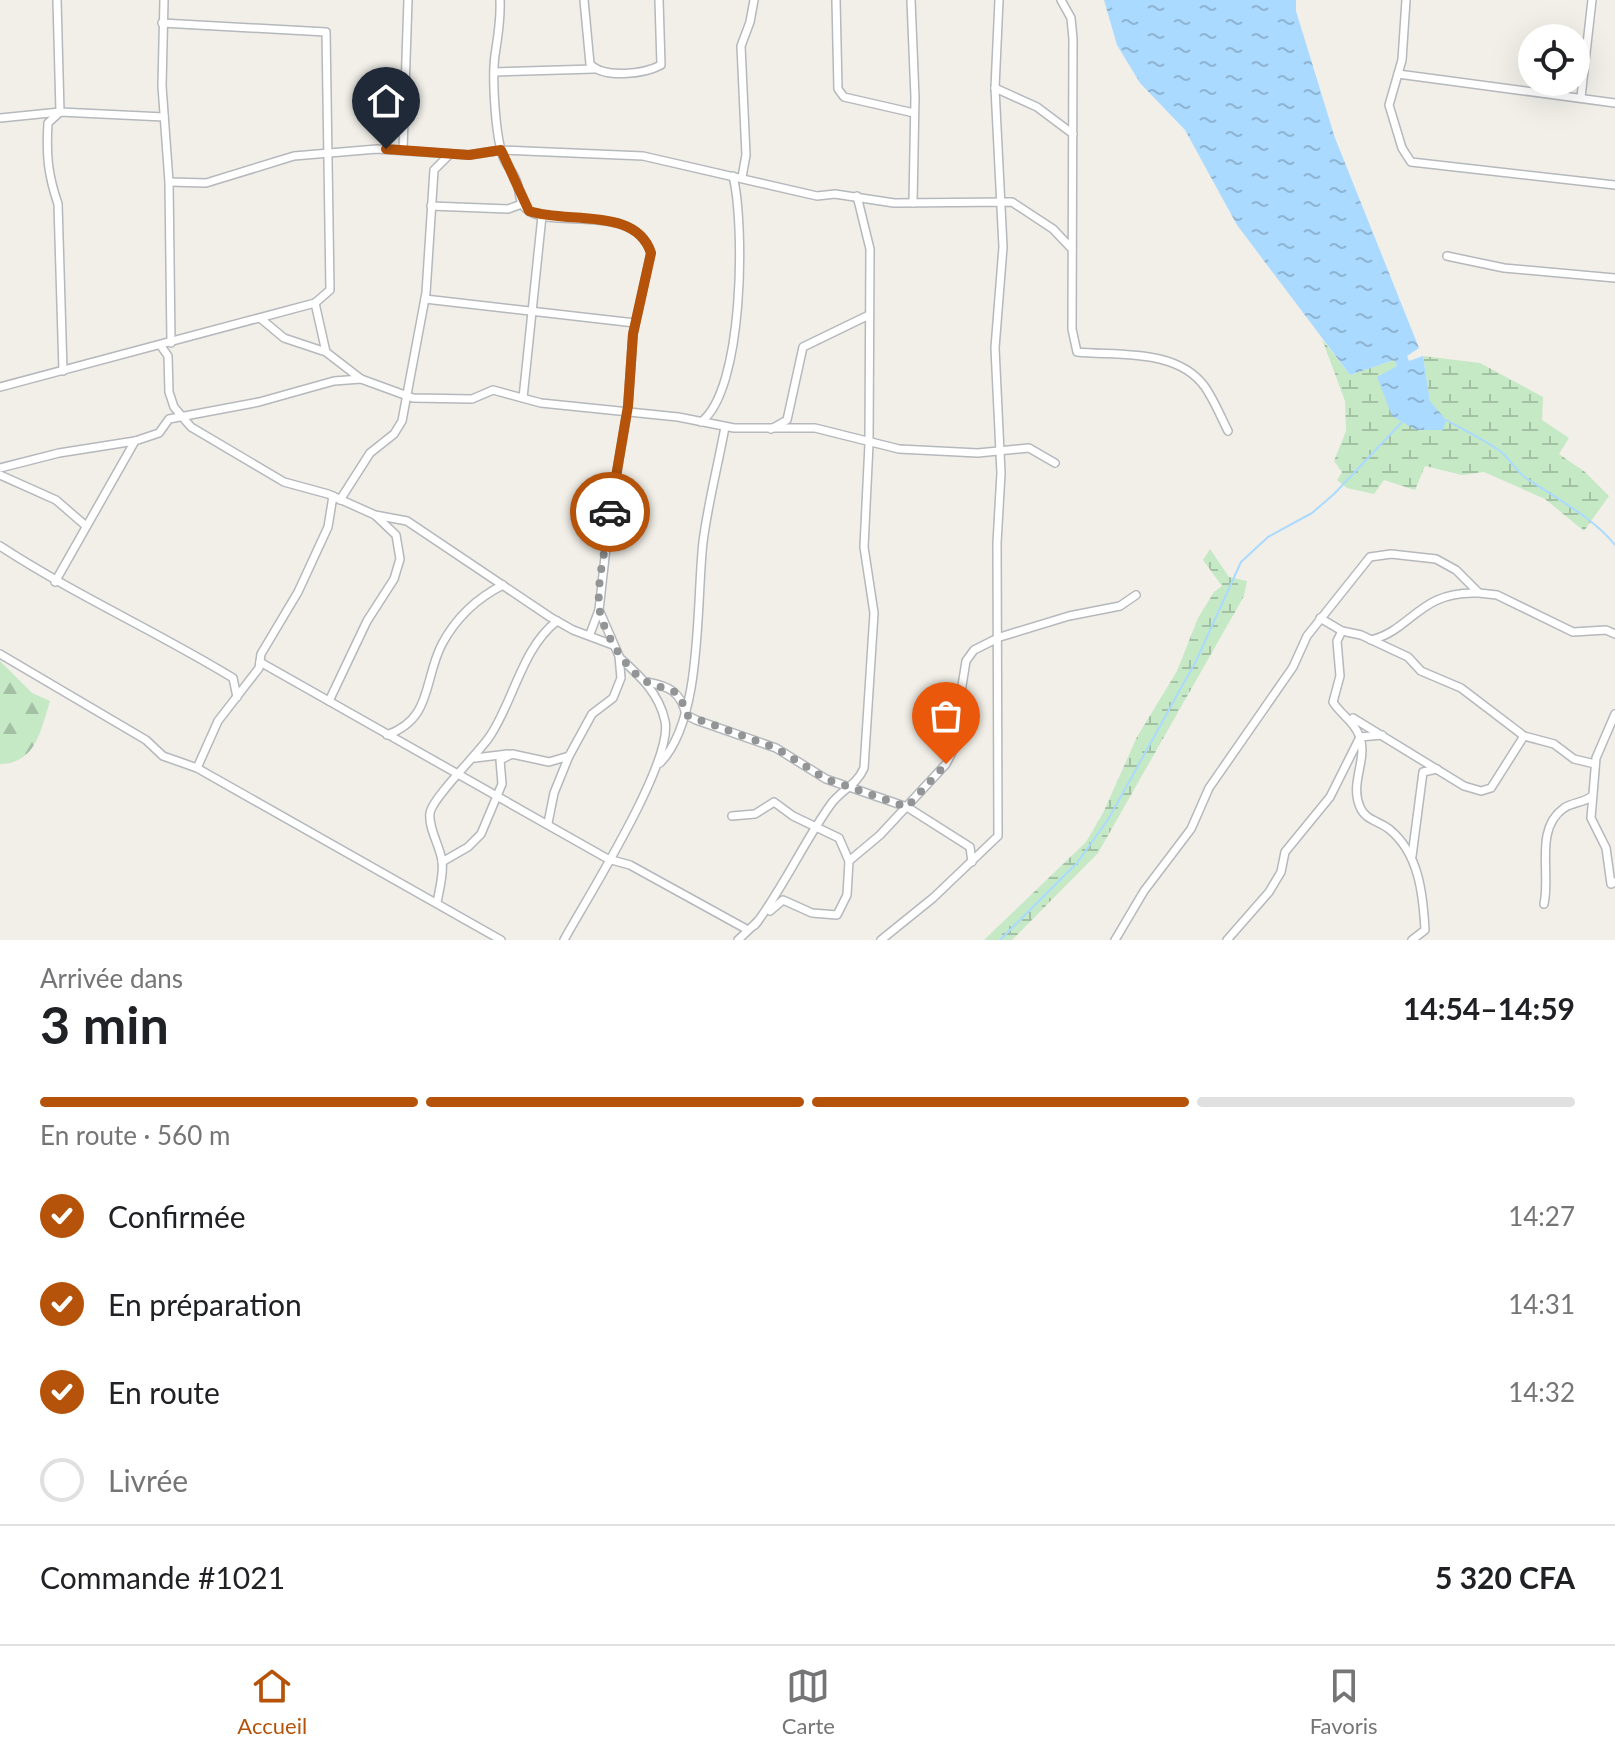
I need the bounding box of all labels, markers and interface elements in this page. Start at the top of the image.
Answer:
map controls [1518,24,1590,96]
button: locate [1518,24,1590,96]
pin [352,67,420,149]
icon: home [364,79,408,123]
courier [570,472,650,552]
icon: car [588,490,632,534]
pin [912,682,980,764]
icon: bag [924,694,968,738]
text: Arrivée dans [40,962,183,994]
text: 14:54–14:59 [1403,990,1575,1026]
text: 3 min [40,993,169,1055]
text: En route · 560 m [40,1119,230,1151]
icon: check [40,1194,84,1238]
text: Confirmée [108,1198,246,1234]
text: 14:27 [1508,1200,1575,1232]
icon: check [40,1282,84,1326]
text: En préparation [108,1286,302,1322]
text: 14:31 [1508,1288,1575,1320]
icon: check [40,1370,84,1414]
text: En route [108,1374,220,1410]
text: 14:32 [1508,1376,1575,1408]
text: Livrée [108,1462,188,1498]
text: Commande #1021 [40,1559,285,1595]
text: 5 320 CFA [1435,1559,1575,1595]
tab: Accueil [237,1664,307,1739]
tab: Carte [782,1664,835,1739]
tab: Favoris [1310,1664,1378,1739]

